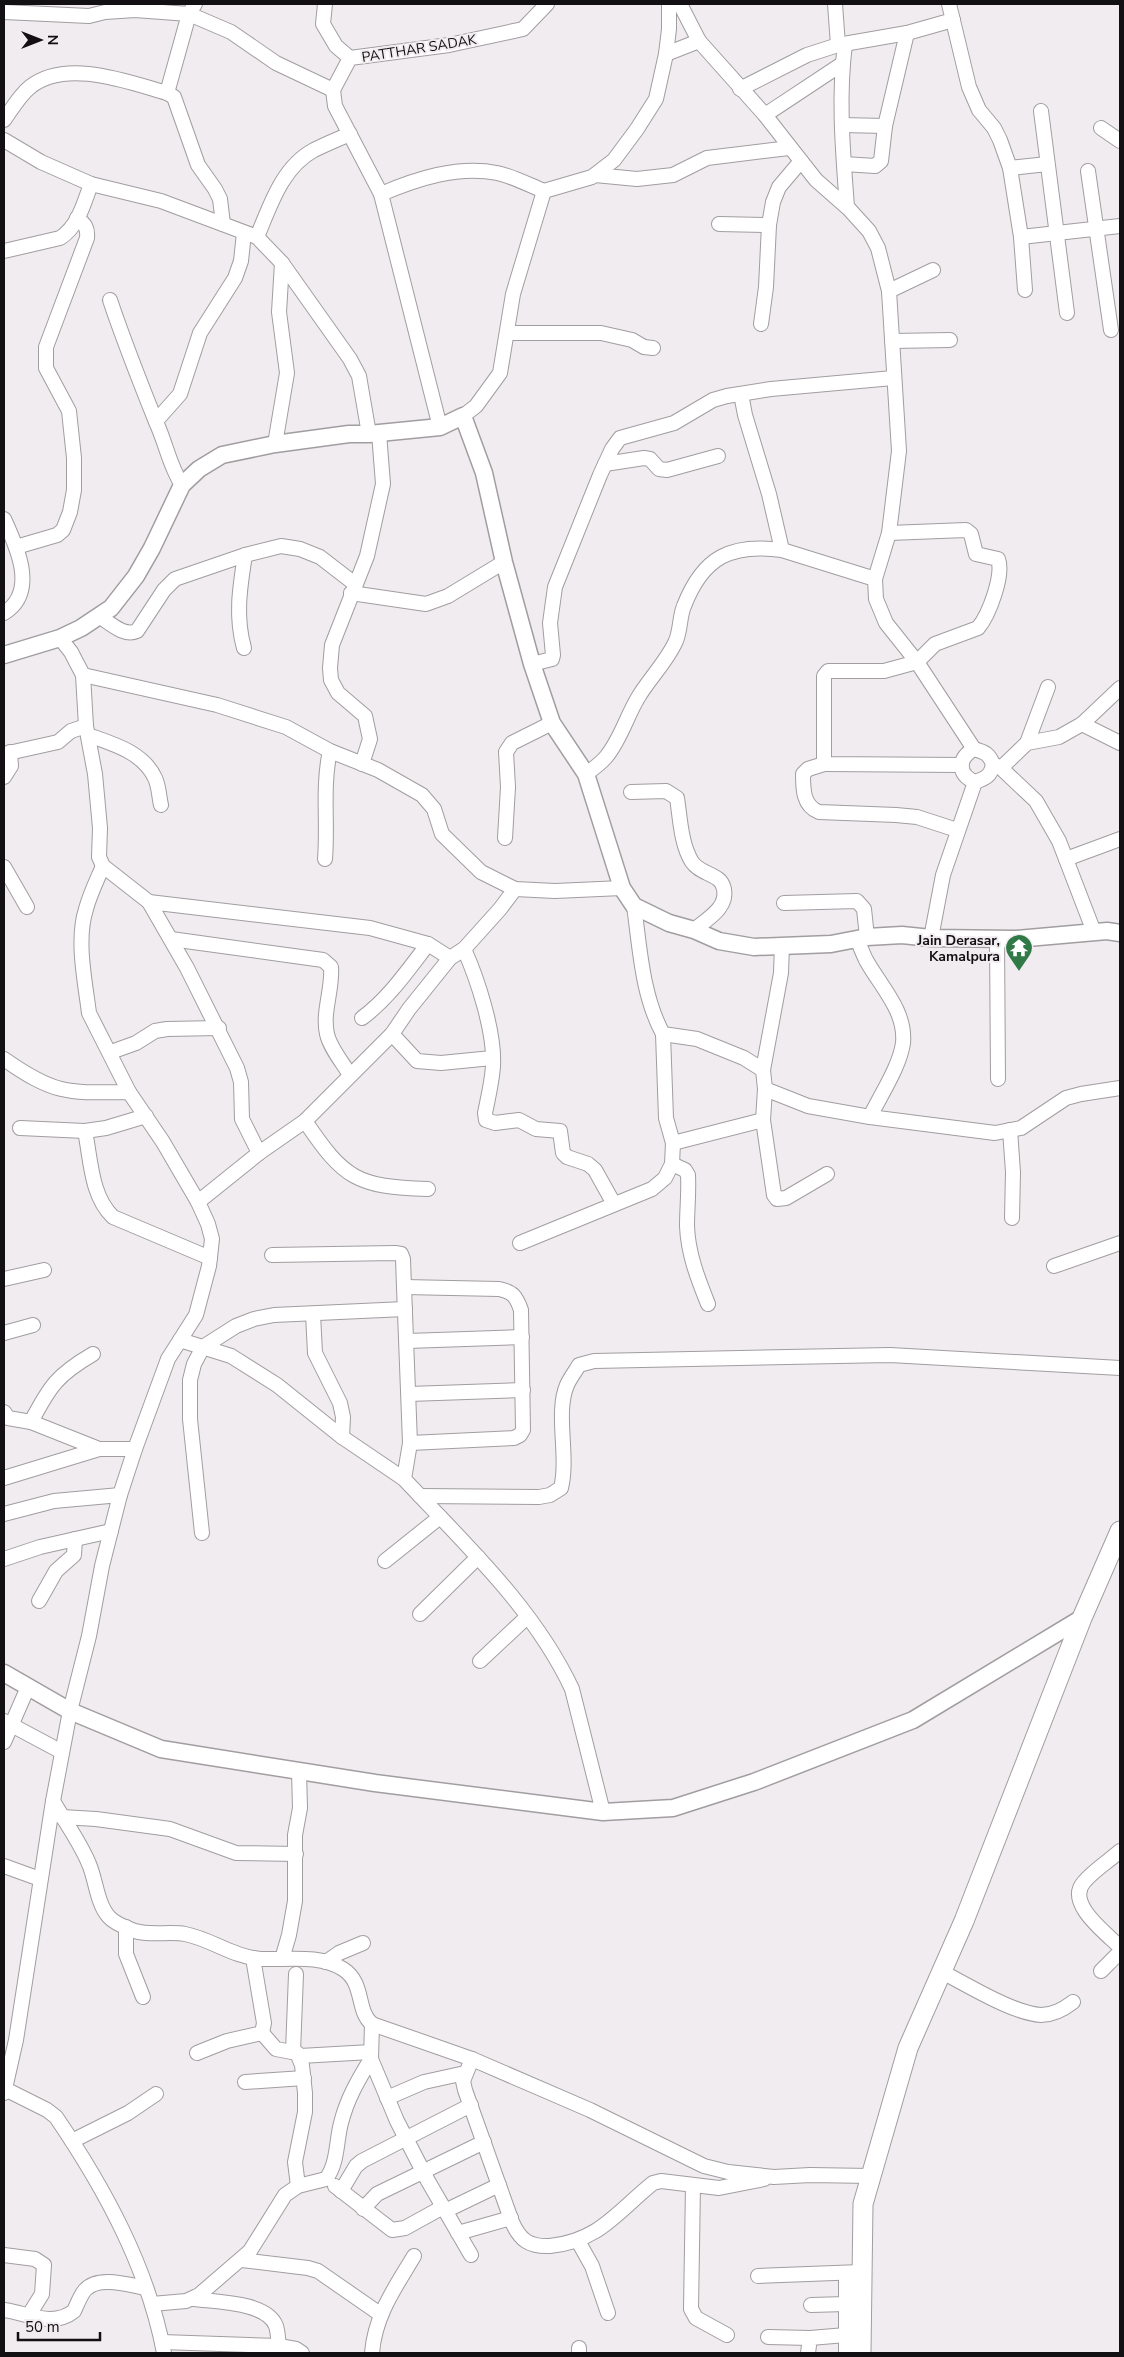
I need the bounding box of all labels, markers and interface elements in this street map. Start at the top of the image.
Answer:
north arrow [15,15,65,65]
street label: PATTHAR SADAK [360,30,478,67]
text: N [43,35,62,45]
place label: Jain Derasar, Kamalpura [916,931,1000,966]
temple icon: Jain Derasar, Kamalpura [1004,933,1034,972]
scale bar [18,2310,100,2342]
text: 50 m [25,2317,60,2337]

